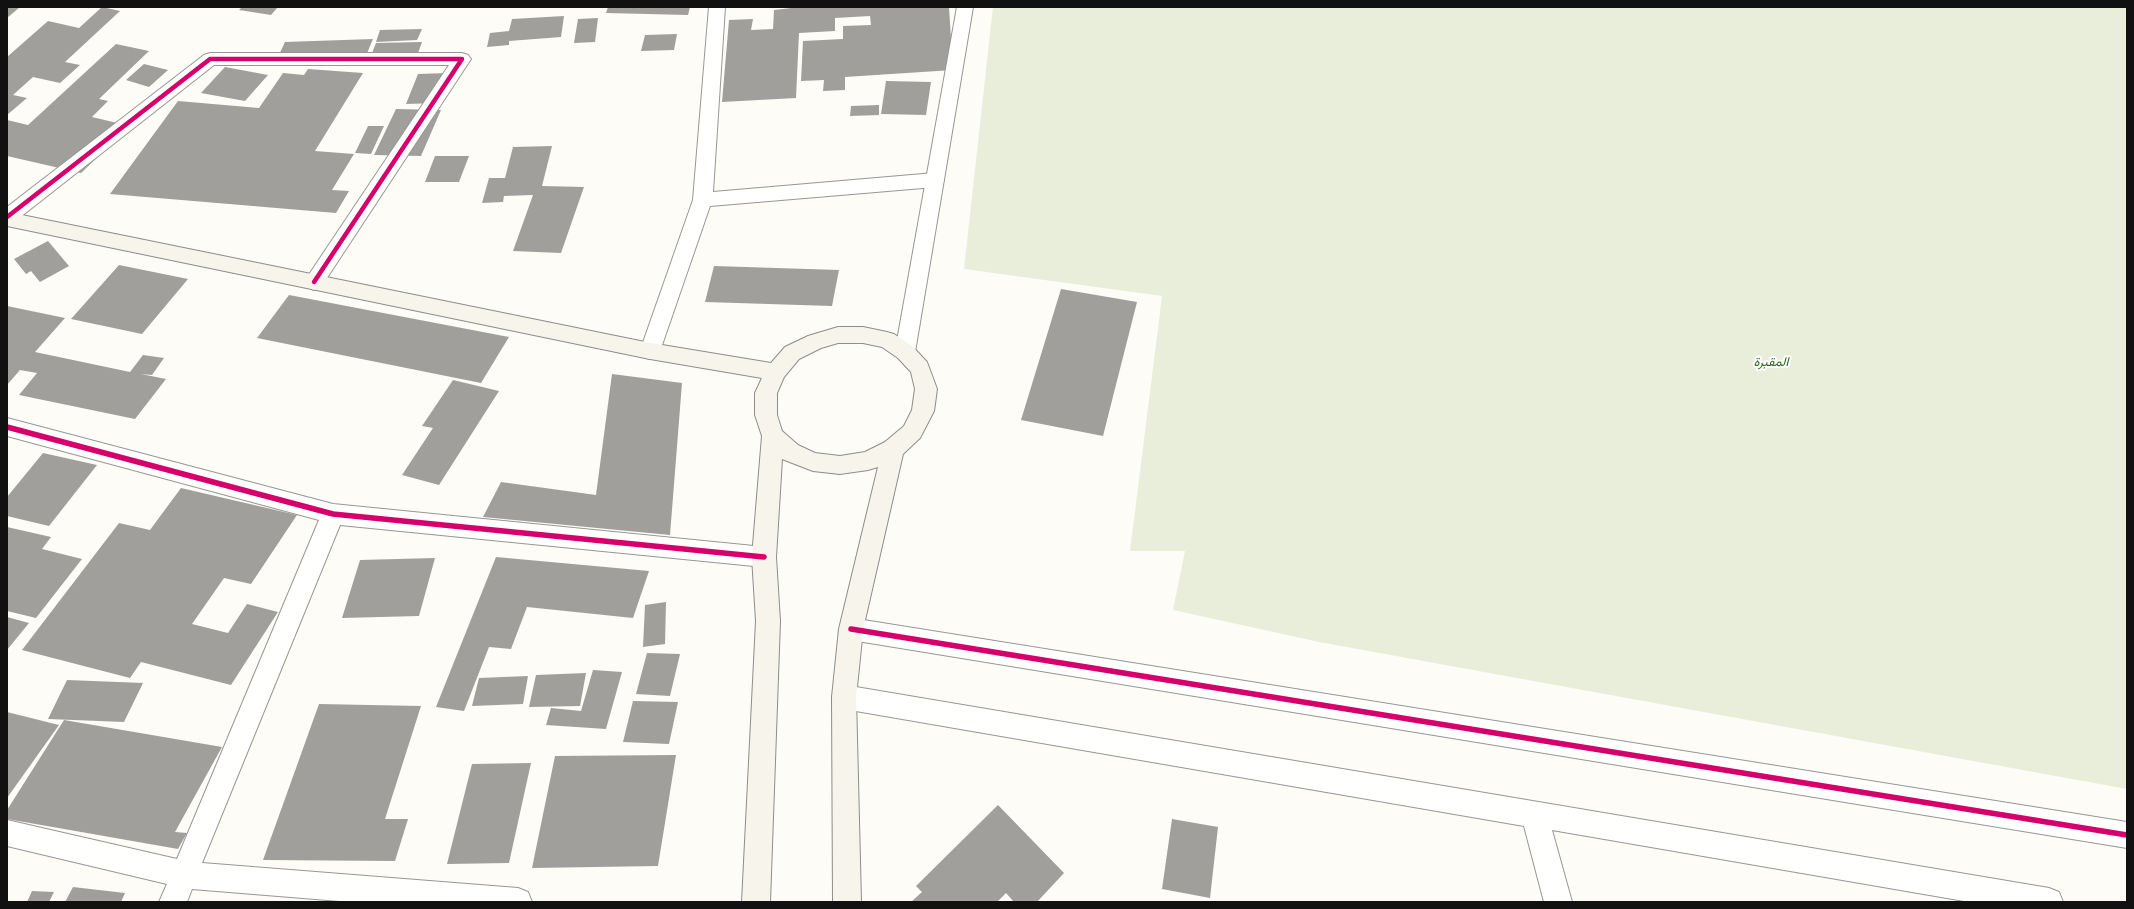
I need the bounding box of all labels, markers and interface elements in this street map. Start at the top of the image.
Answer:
park label: المقبرة [1753,355,1789,371]

